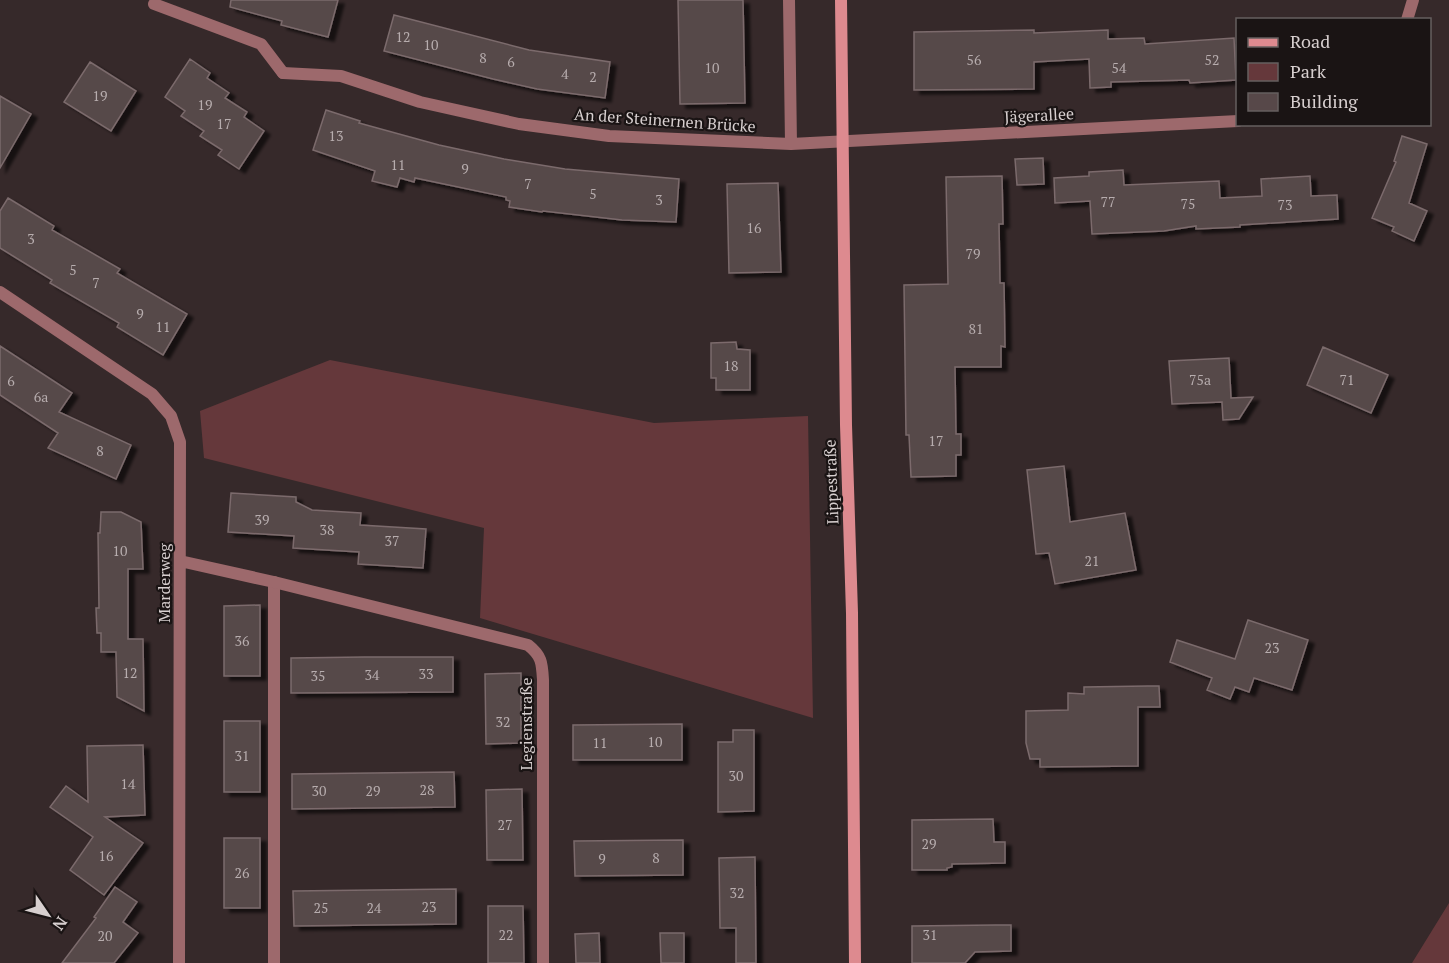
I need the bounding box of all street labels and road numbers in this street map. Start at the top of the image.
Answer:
street label: Jägerallee [1003,102,1075,128]
street label: An der Steinernen Brücke [573,103,757,137]
street label: Lippestraße [819,439,843,525]
street label: Marderweg [153,543,175,623]
street label: Legienstraße [515,678,537,770]

